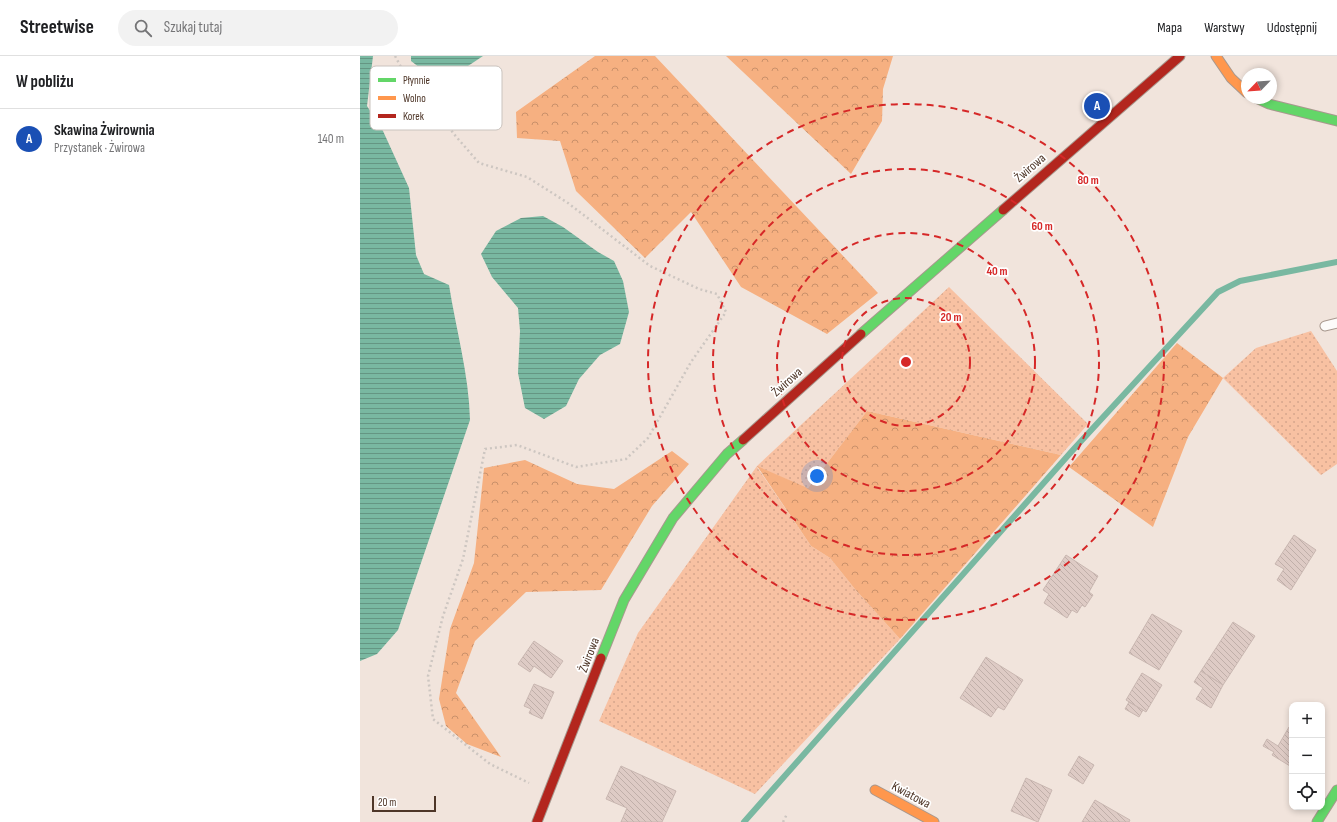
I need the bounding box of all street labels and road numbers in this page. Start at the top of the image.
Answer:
street label: Żwirowa [1011,149,1049,186]
street label: Żwirowa [768,363,806,400]
street label: Żwirowa [574,635,603,675]
street label: Kwiatowa [889,778,933,812]

